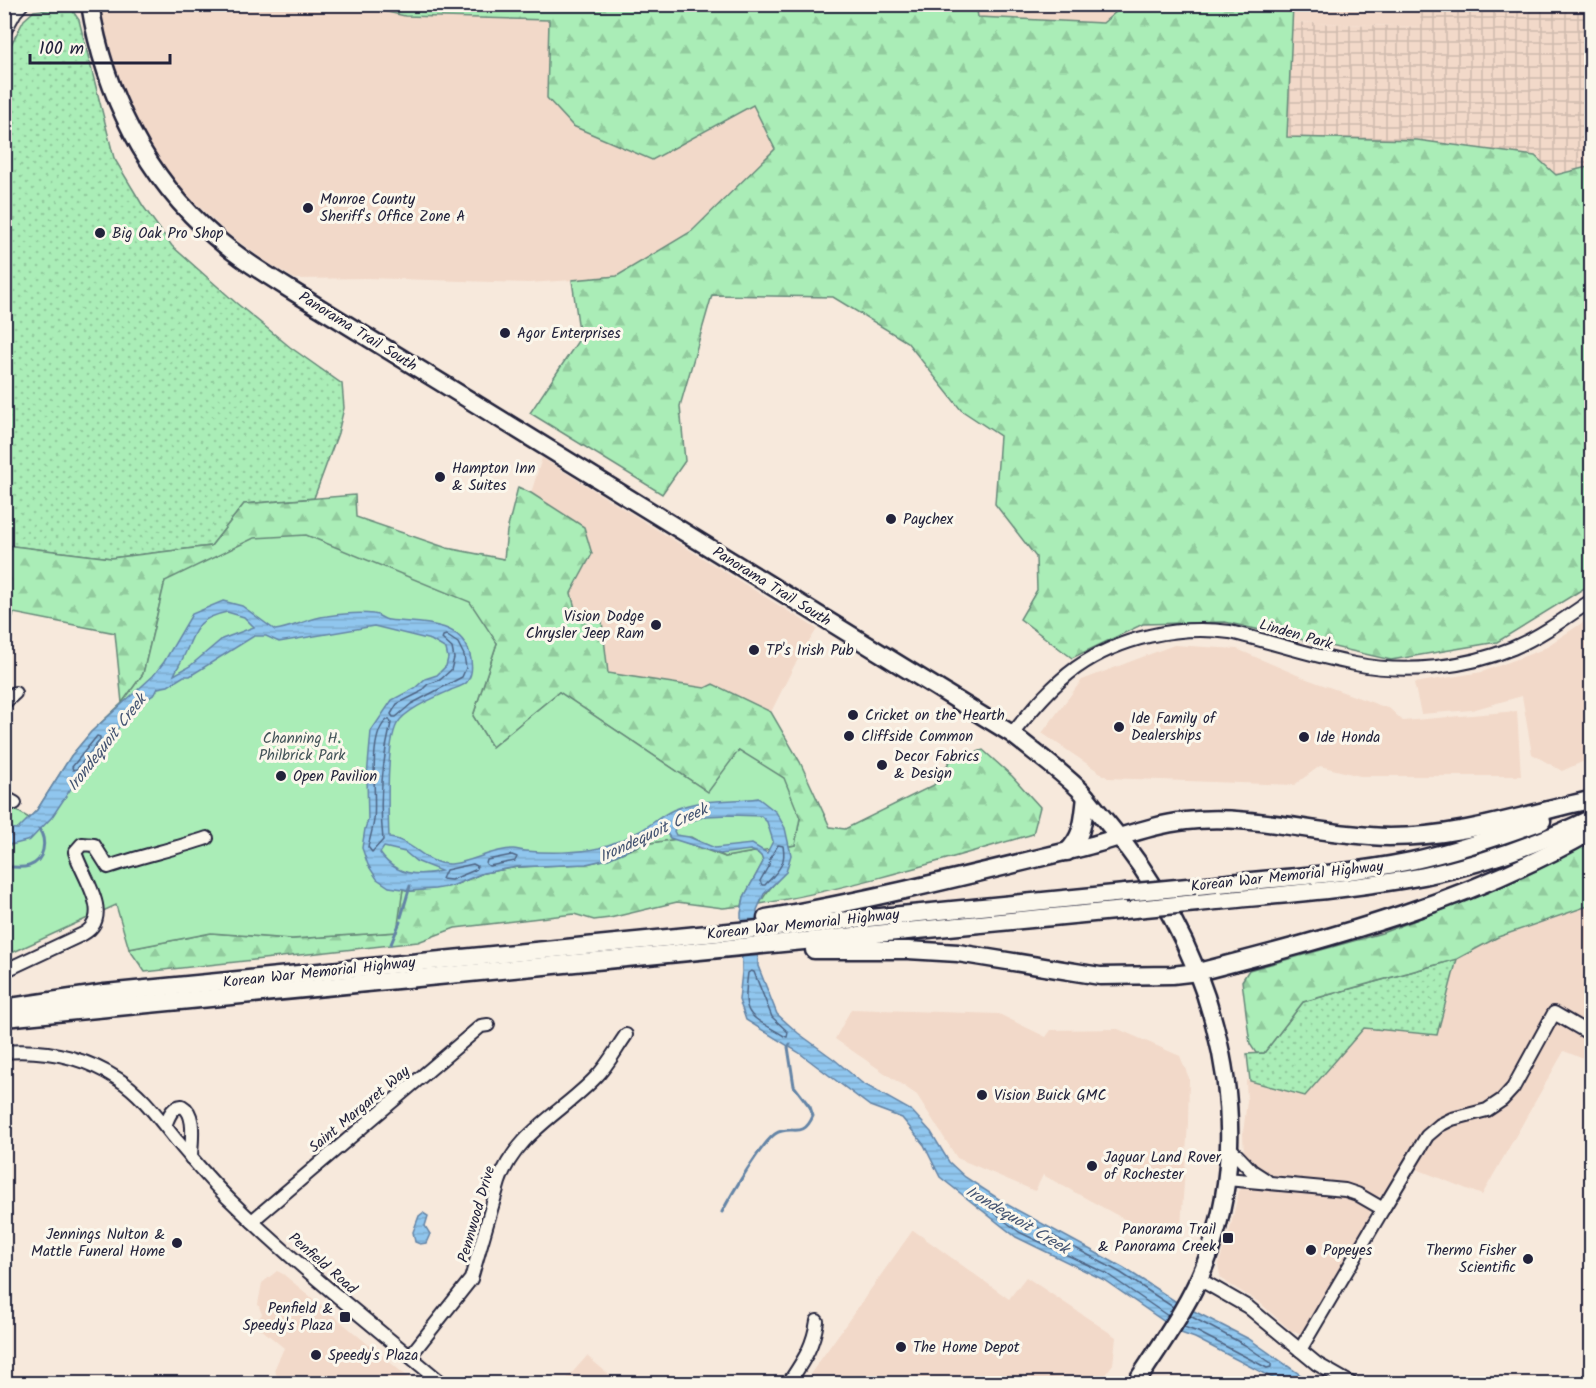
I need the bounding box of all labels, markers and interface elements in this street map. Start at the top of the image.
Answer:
scale bar [30,27,170,65]
text: 100 m [39,35,84,64]
place label: Monroe County Sheriff's Office Zone A [320,188,465,229]
marker: Monroe County Sheriff's Office Zone A [301,201,315,215]
place label: Big Oak Pro Shop [112,222,223,246]
marker: Big Oak Pro Shop [93,226,107,240]
street label: Panorama Trail South [293,286,422,378]
place label: Agor Enterprises [517,322,621,346]
marker: Agor Enterprises [498,326,512,340]
place label: Hampton Inn & Suites [452,457,535,498]
marker: Hampton Inn & Suites [433,470,447,484]
place label: Paychex [903,508,954,532]
marker: Paychex [884,512,898,526]
street label: Panorama Trail South [707,541,836,633]
place label: Vision Dodge Chrysler Jeep Ram [526,605,644,646]
street label: Linden Park [1256,613,1336,657]
marker: Vision Dodge Chrysler Jeep Ram [649,618,663,632]
place label: TP's Irish Pub [766,639,854,663]
marker: TP's Irish Pub [747,643,761,657]
water label: Irondequoit Creek [61,687,155,797]
place label: Cricket on the Hearth [865,704,1005,728]
place label: Ide Family of Dealerships [1131,707,1217,748]
marker: Cricket on the Hearth [846,708,860,722]
marker: Ide Family of Dealerships [1112,720,1126,734]
place label: Cliffside Common [861,725,973,749]
place label: Ide Honda [1316,726,1380,750]
park label: Channing H. Philbrick Park [259,727,346,768]
marker: Cliffside Common [842,729,856,743]
marker: Ide Honda [1297,730,1311,744]
place label: Decor Fabrics & Design [894,745,980,786]
marker: Decor Fabrics & Design [875,758,889,772]
place label: Open Pavilion [293,765,377,789]
marker: Open Pavilion [274,769,288,783]
water label: Irondequoit Creek [595,796,714,869]
street label: Korean War Memorial Highway [1190,855,1386,899]
street label: Korean War Memorial Highway [706,903,902,947]
street label: Korean War Memorial Highway [222,951,418,995]
street label: Saint Margaret Way [304,1060,416,1159]
place label: Vision Buick GMC [994,1084,1106,1108]
marker: Vision Buick GMC [975,1088,989,1102]
place label: Jaguar Land Rover of Rochester [1104,1146,1222,1187]
marker: Jaguar Land Rover of Rochester [1085,1159,1099,1173]
street label: Pennwood Drive [452,1163,502,1265]
water label: Irondequoit Creek [961,1179,1076,1262]
place label: Panorama Trail & Panorama Creek [1098,1218,1217,1259]
place label: Jennings Nulton & Mattle Funeral Home [31,1223,165,1264]
street label: Penfield Road [282,1227,363,1301]
marker: Panorama Trail & Panorama Creek [1221,1231,1235,1245]
marker: Jennings Nulton & Mattle Funeral Home [170,1236,184,1250]
place label: Popeyes [1323,1239,1373,1263]
place label: Thermo Fisher Scientific [1426,1239,1517,1280]
marker: Popeyes [1304,1243,1318,1257]
marker: Thermo Fisher Scientific [1521,1252,1535,1266]
place label: Penfield & Speedy's Plaza [243,1297,333,1338]
marker: Penfield & Speedy's Plaza [338,1310,352,1324]
place label: The Home Depot [913,1336,1020,1360]
marker: The Home Depot [894,1340,908,1354]
place label: Speedy's Plaza [328,1344,418,1368]
marker: Speedy's Plaza [309,1348,323,1362]

